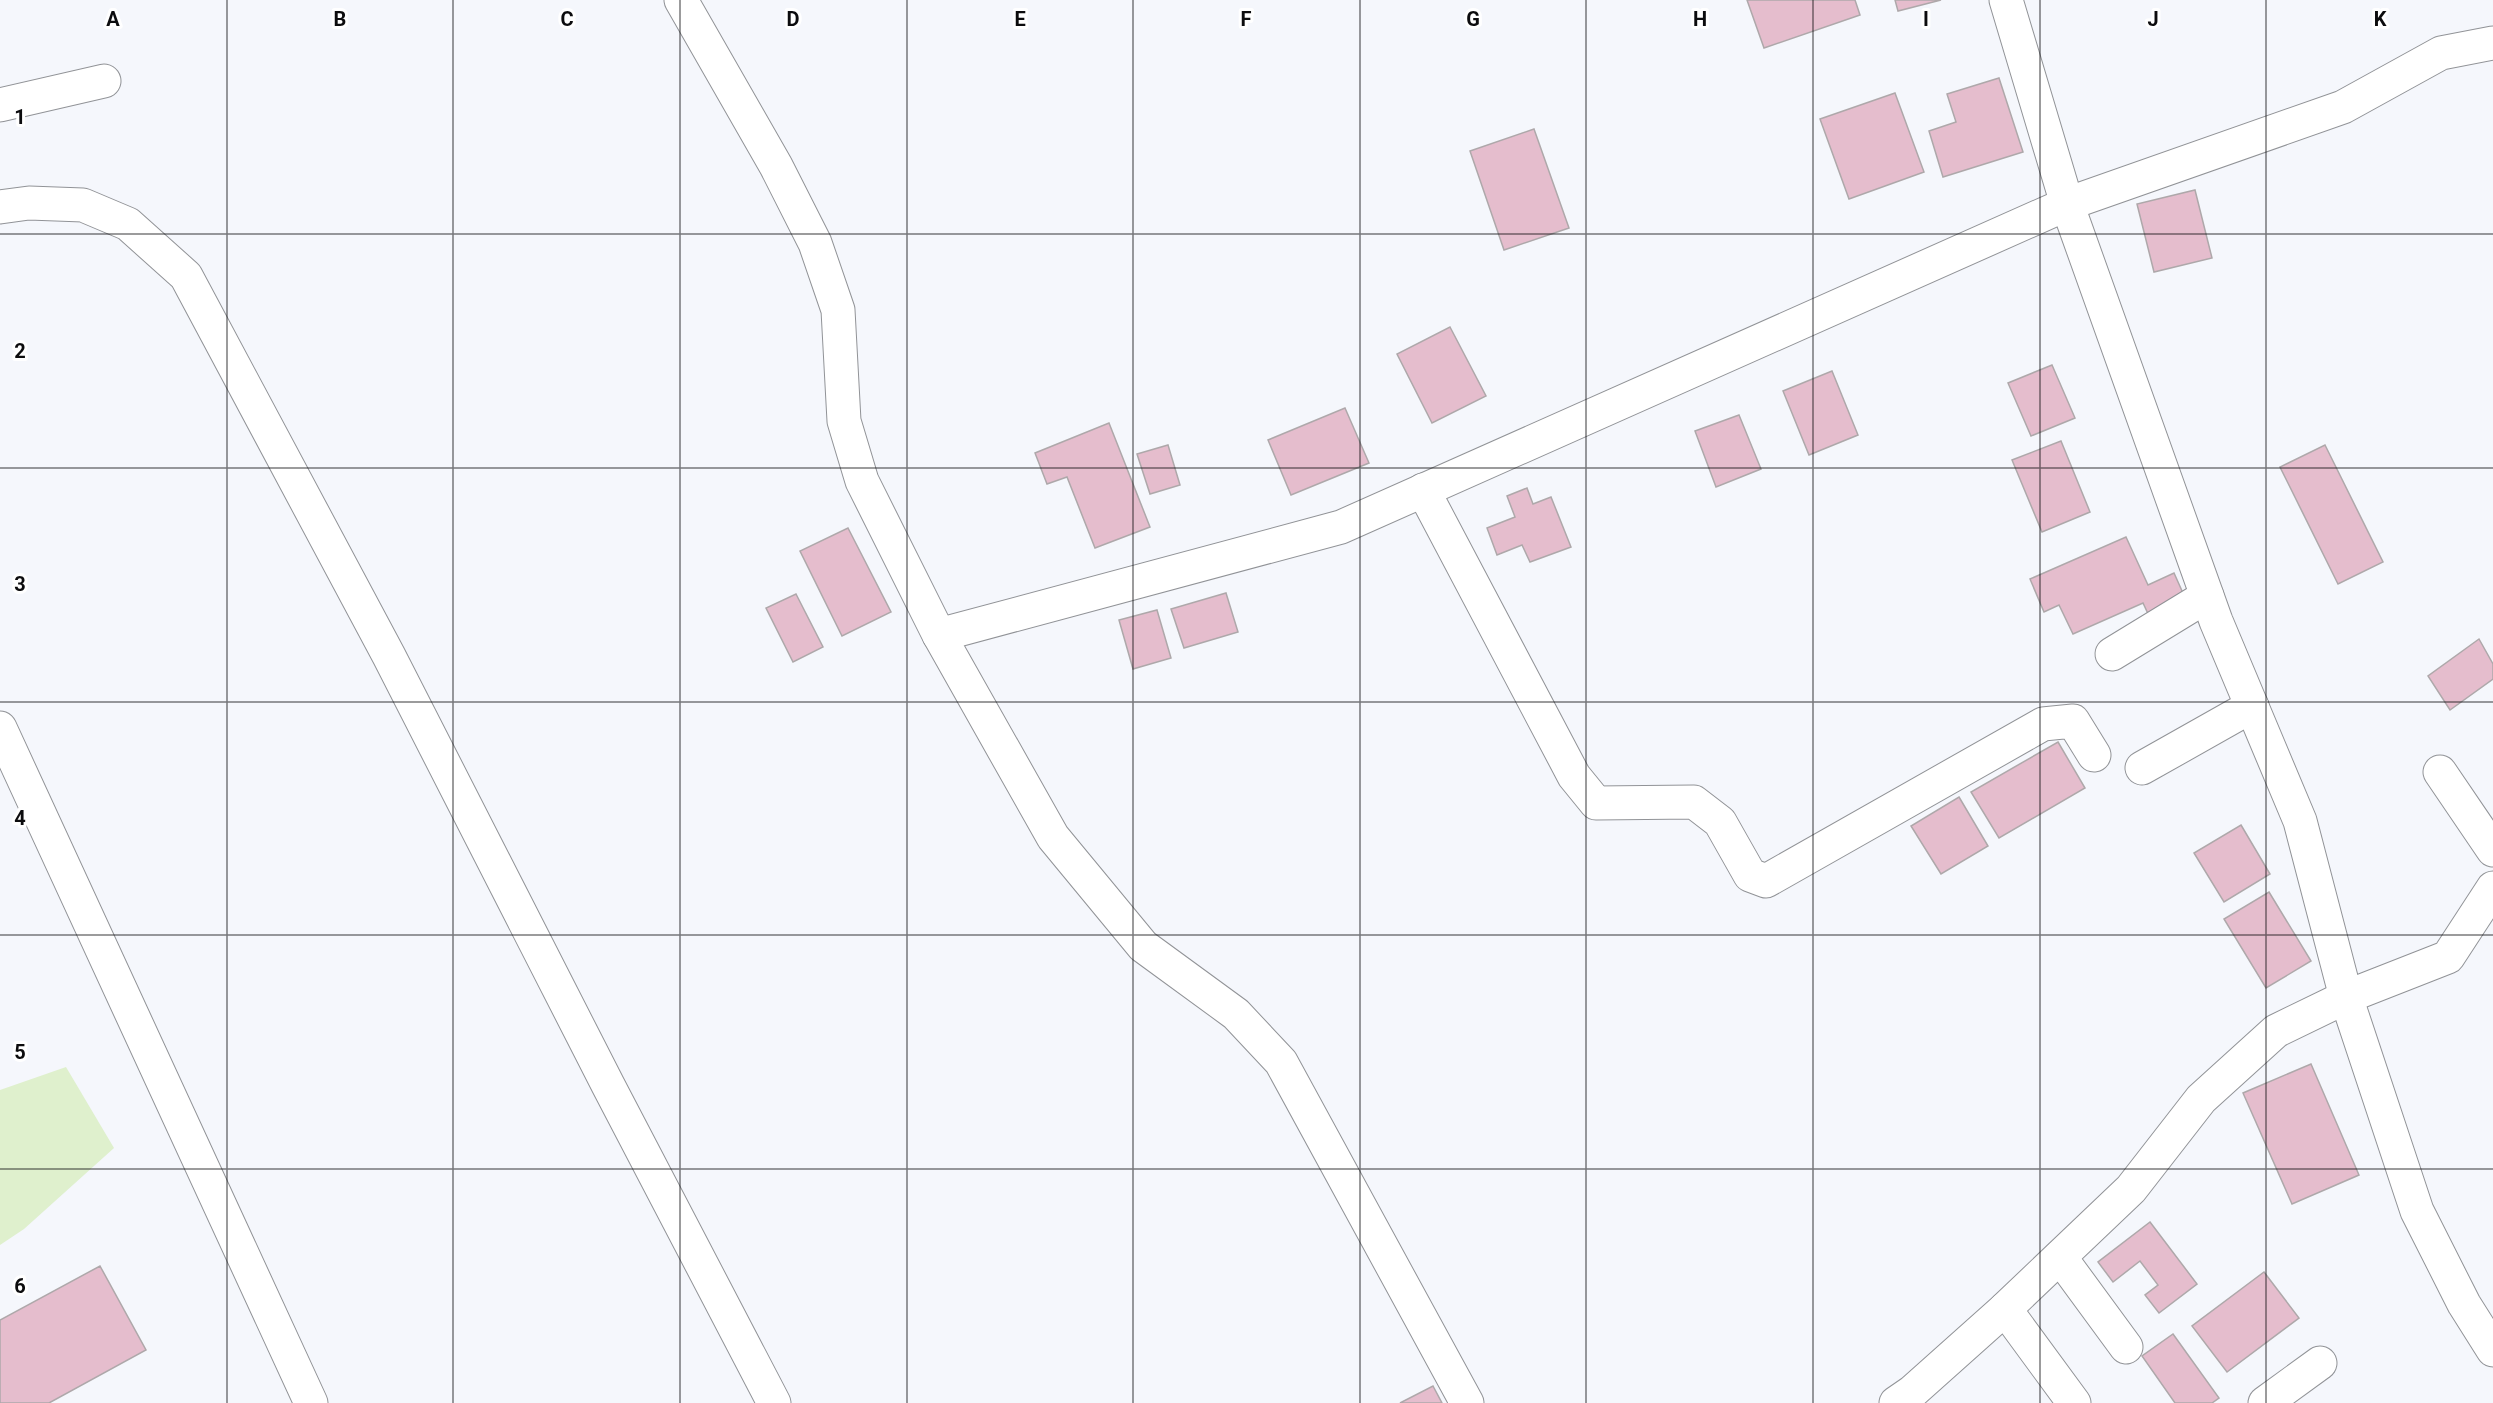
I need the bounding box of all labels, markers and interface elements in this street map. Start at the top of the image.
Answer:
text: A [106,7,120,31]
text: B [334,7,346,31]
text: C [560,7,574,31]
text: D [787,7,800,31]
text: E [1014,7,1026,31]
text: F [1241,7,1252,31]
text: G [1466,7,1480,31]
text: H [1693,7,1707,31]
text: I [1923,7,1929,31]
text: J [2147,7,2159,31]
text: K [2374,7,2387,31]
text: 1 [14,105,26,129]
text: 2 [14,339,26,363]
text: 3 [14,572,26,596]
text: 4 [14,806,26,830]
text: 5 [14,1040,26,1064]
text: 6 [14,1274,26,1298]

